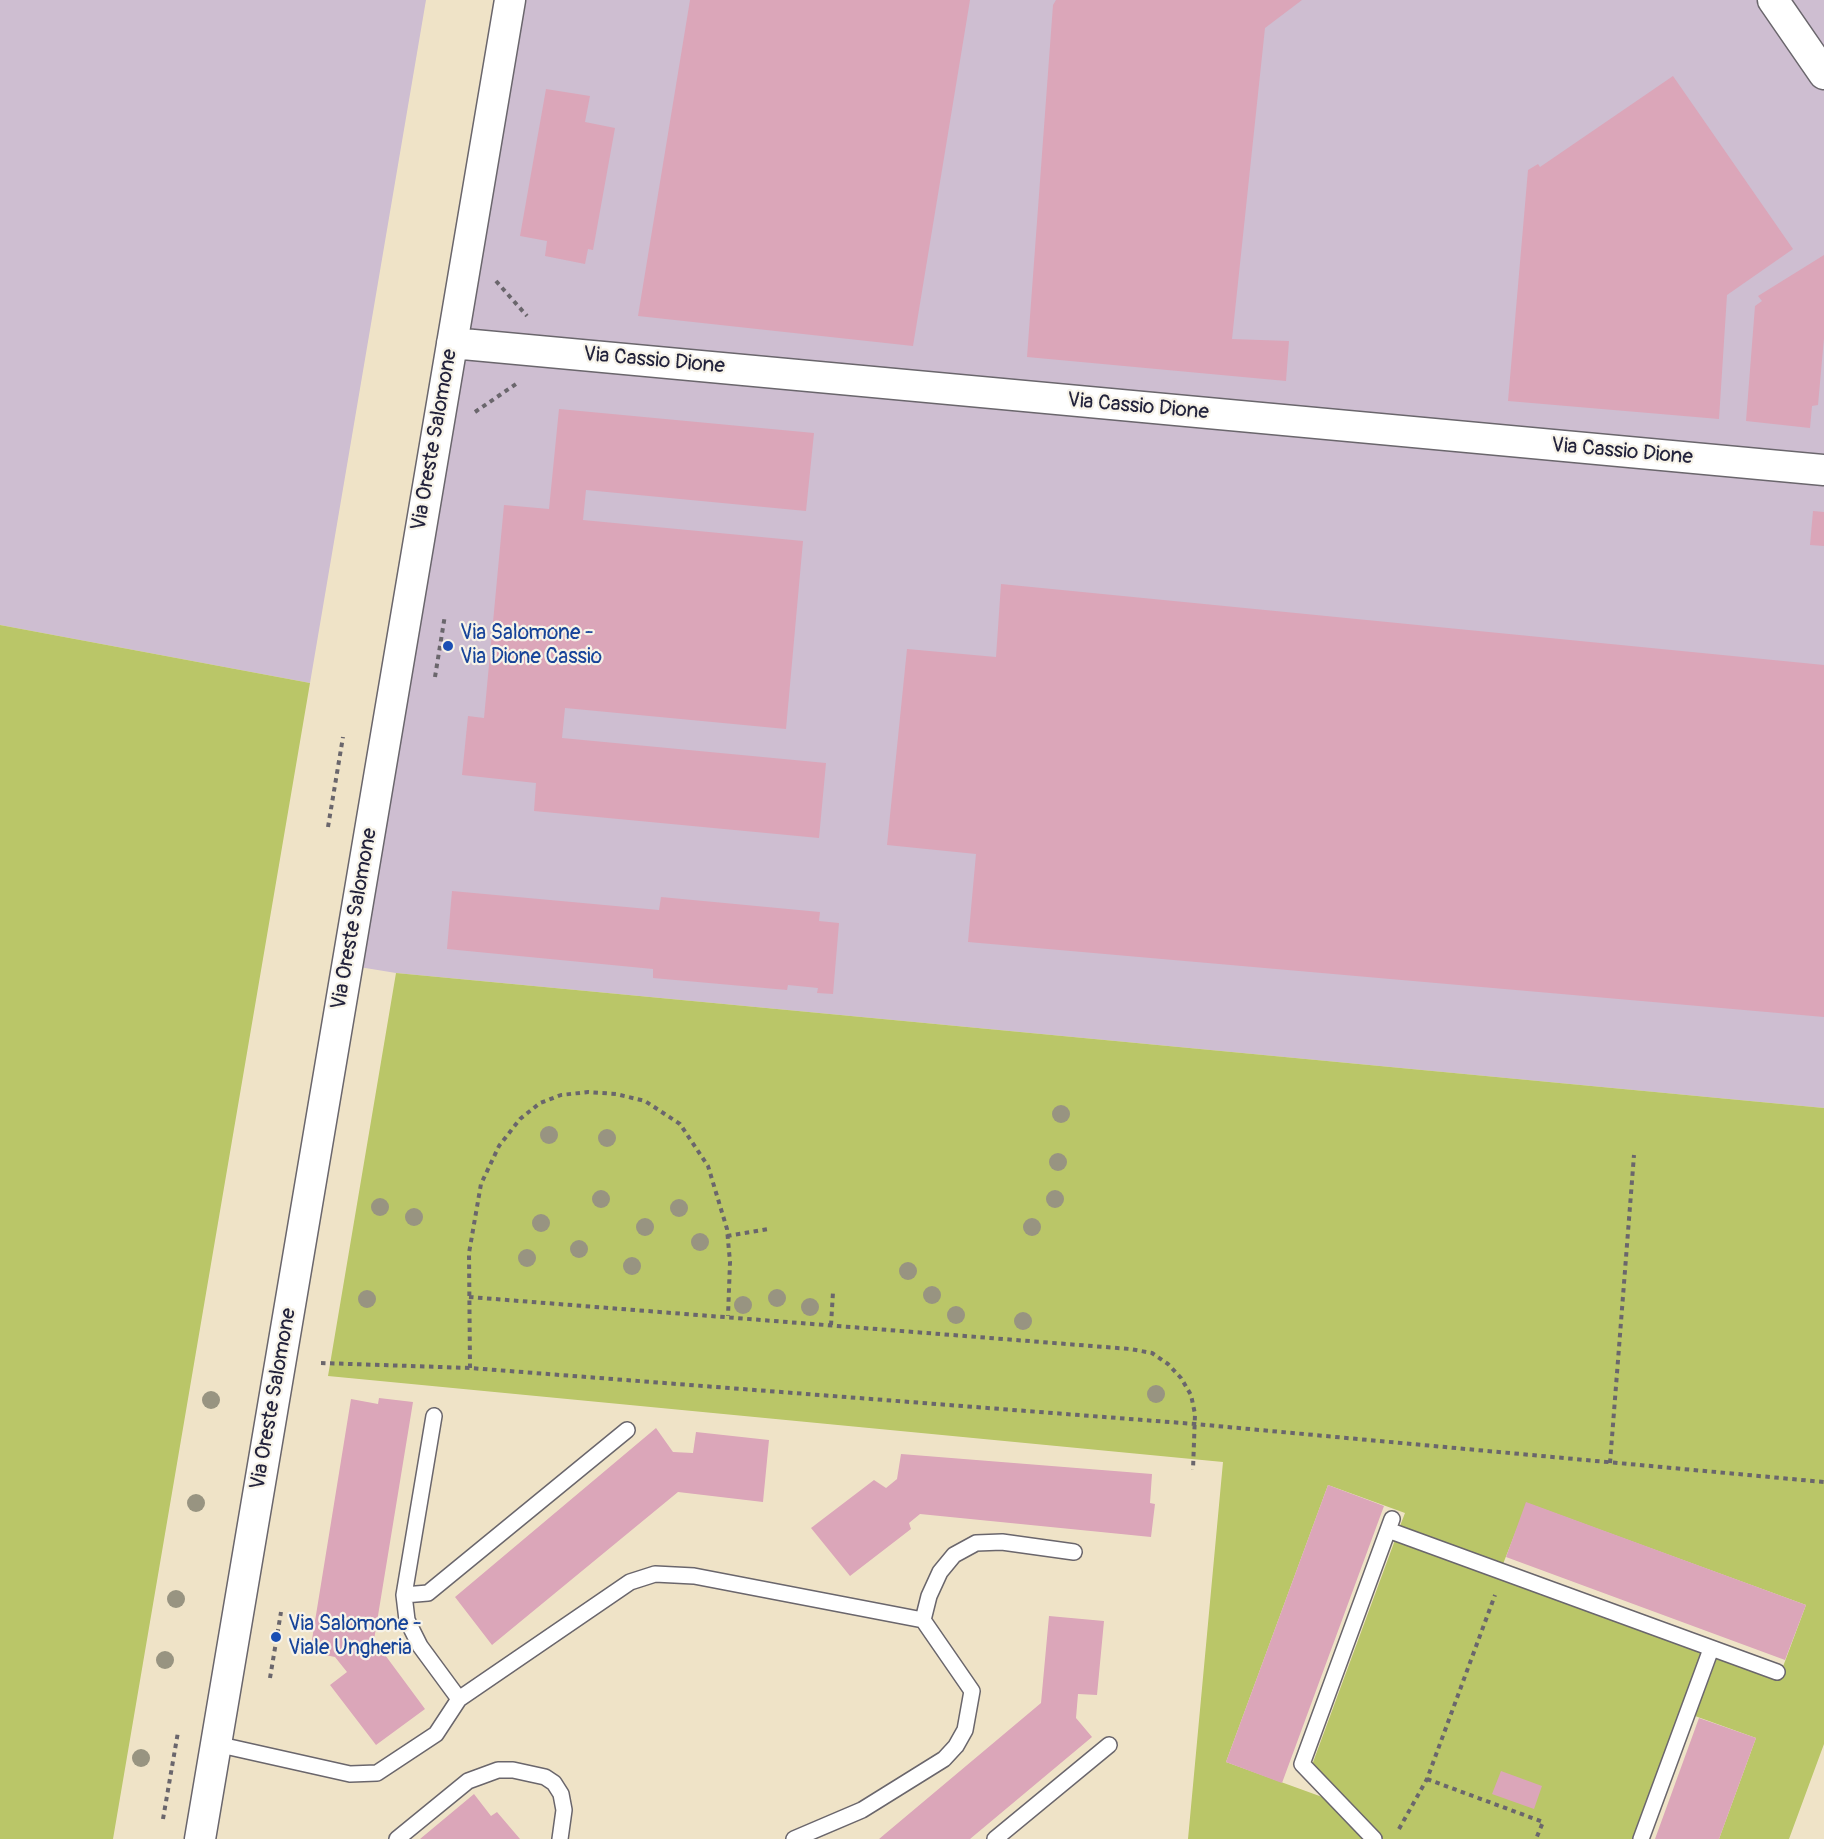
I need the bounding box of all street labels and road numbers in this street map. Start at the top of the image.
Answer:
street label: Via Cassio Dione [582,342,726,380]
street label: Via Oreste Salomone [407,347,463,533]
street label: Via Cassio Dione [1066,388,1210,426]
street label: Via Cassio Dione [1550,433,1694,471]
street label: Via Oreste Salomone [327,826,383,1012]
street label: Via Oreste Salomone [246,1306,302,1492]

